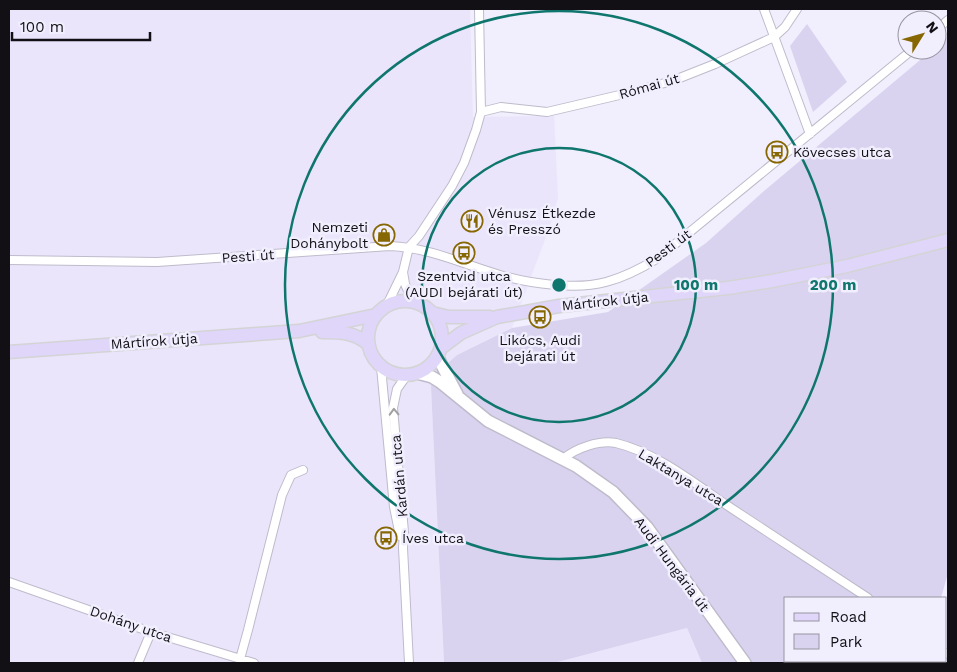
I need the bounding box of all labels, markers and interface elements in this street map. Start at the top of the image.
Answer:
scale bar [12,10,150,42]
north arrow [897,10,947,60]
text: 100 m [20,18,64,36]
text: N [923,18,942,36]
street label: Római út [617,70,681,102]
bus stop icon: Kövecses utca [765,140,789,164]
place label: Kövecses utca [793,144,891,160]
place label: Vénusz Étkezde és Presszó [488,205,596,237]
restaurant icon: Vénusz Étkezde és Presszó [460,209,484,233]
place label: Nemzeti Dohánybolt [290,219,368,251]
shop icon: Nemzeti Dohánybolt [372,223,396,247]
street label: Pesti út [642,226,694,270]
bus stop icon: Szentvid utca (AUDI bejárati út) [452,241,476,265]
street label: Pesti út [221,246,275,266]
place label: Szentvid utca (AUDI bejárati út) [405,268,523,300]
centre of rings [550,276,568,294]
text: 100 m [674,276,718,294]
text: 200 m [810,276,856,294]
street label: Mártírok útja [561,288,649,314]
bus stop icon: Likócs, Audi bejárati út [528,305,552,329]
street label: Mártírok útja [110,330,198,352]
place label: Likócs, Audi bejárati út [499,332,581,364]
one-way arrow [388,408,399,416]
street label: Kardán utca [387,434,411,518]
street label: Laktanya utca [636,445,726,509]
street label: Audi Hungária út [631,514,713,615]
bus stop icon: Íves utca [374,526,398,550]
place label: Íves utca [402,530,464,546]
legend [784,597,947,662]
street label: Dohány utca [88,603,174,645]
text: Road [830,608,867,626]
text: Park [830,633,863,651]

